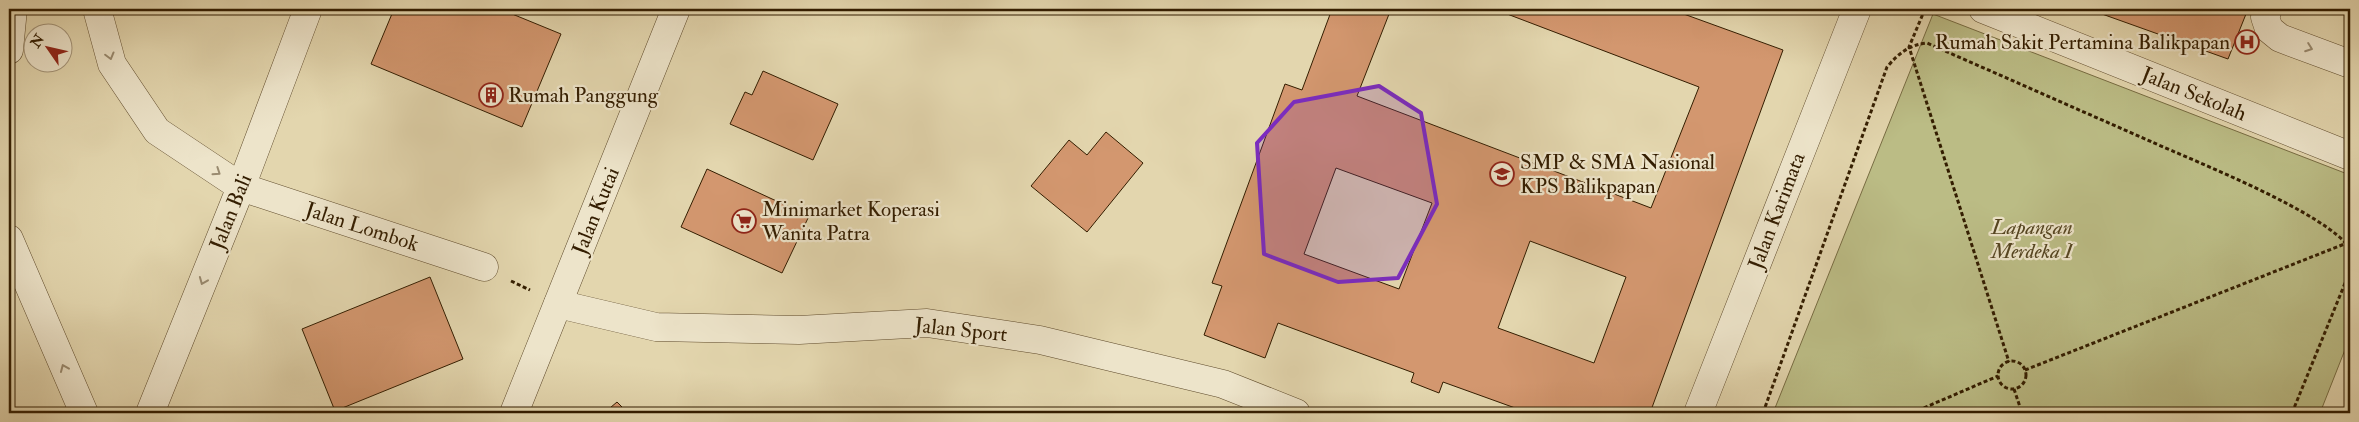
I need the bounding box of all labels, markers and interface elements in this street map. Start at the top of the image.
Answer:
north arrow [22,22,72,72]
place label: Rumah Sakit Pertamina Balikpapan [1935,29,2230,56]
hospital icon: Rumah Sakit Pertamina Balikpapan [2234,29,2260,55]
text: N [27,31,48,52]
one-way arrow [2304,42,2312,52]
one-way arrow [104,51,114,59]
street label: Jalan Sekolah [2136,60,2251,127]
building icon: Rumah Panggung [478,82,504,108]
place label: Rumah Panggung [508,82,659,109]
street label: Jalan Karimata [1742,148,1812,274]
place label: SMP & SMA Nasional KPS Balikpapan [1520,149,1716,200]
school or university icon: SMP & SMA Nasional KPS Balikpapan [1489,161,1515,187]
street label: Jalan Kutai [566,163,626,260]
one-way arrow [212,166,221,175]
street label: Jalan Bali [203,170,259,255]
street label: Jalan Lombok [301,196,422,258]
place label: Minimarket Koperasi Wanita Patra [761,196,940,247]
supermarket icon: Minimarket Koperasi Wanita Patra [731,208,757,234]
park label: Lapangan Merdeka I [1989,214,2075,265]
one-way arrow [199,277,209,285]
street label: Jalan Sport [912,312,1009,348]
one-way arrow [60,365,70,373]

